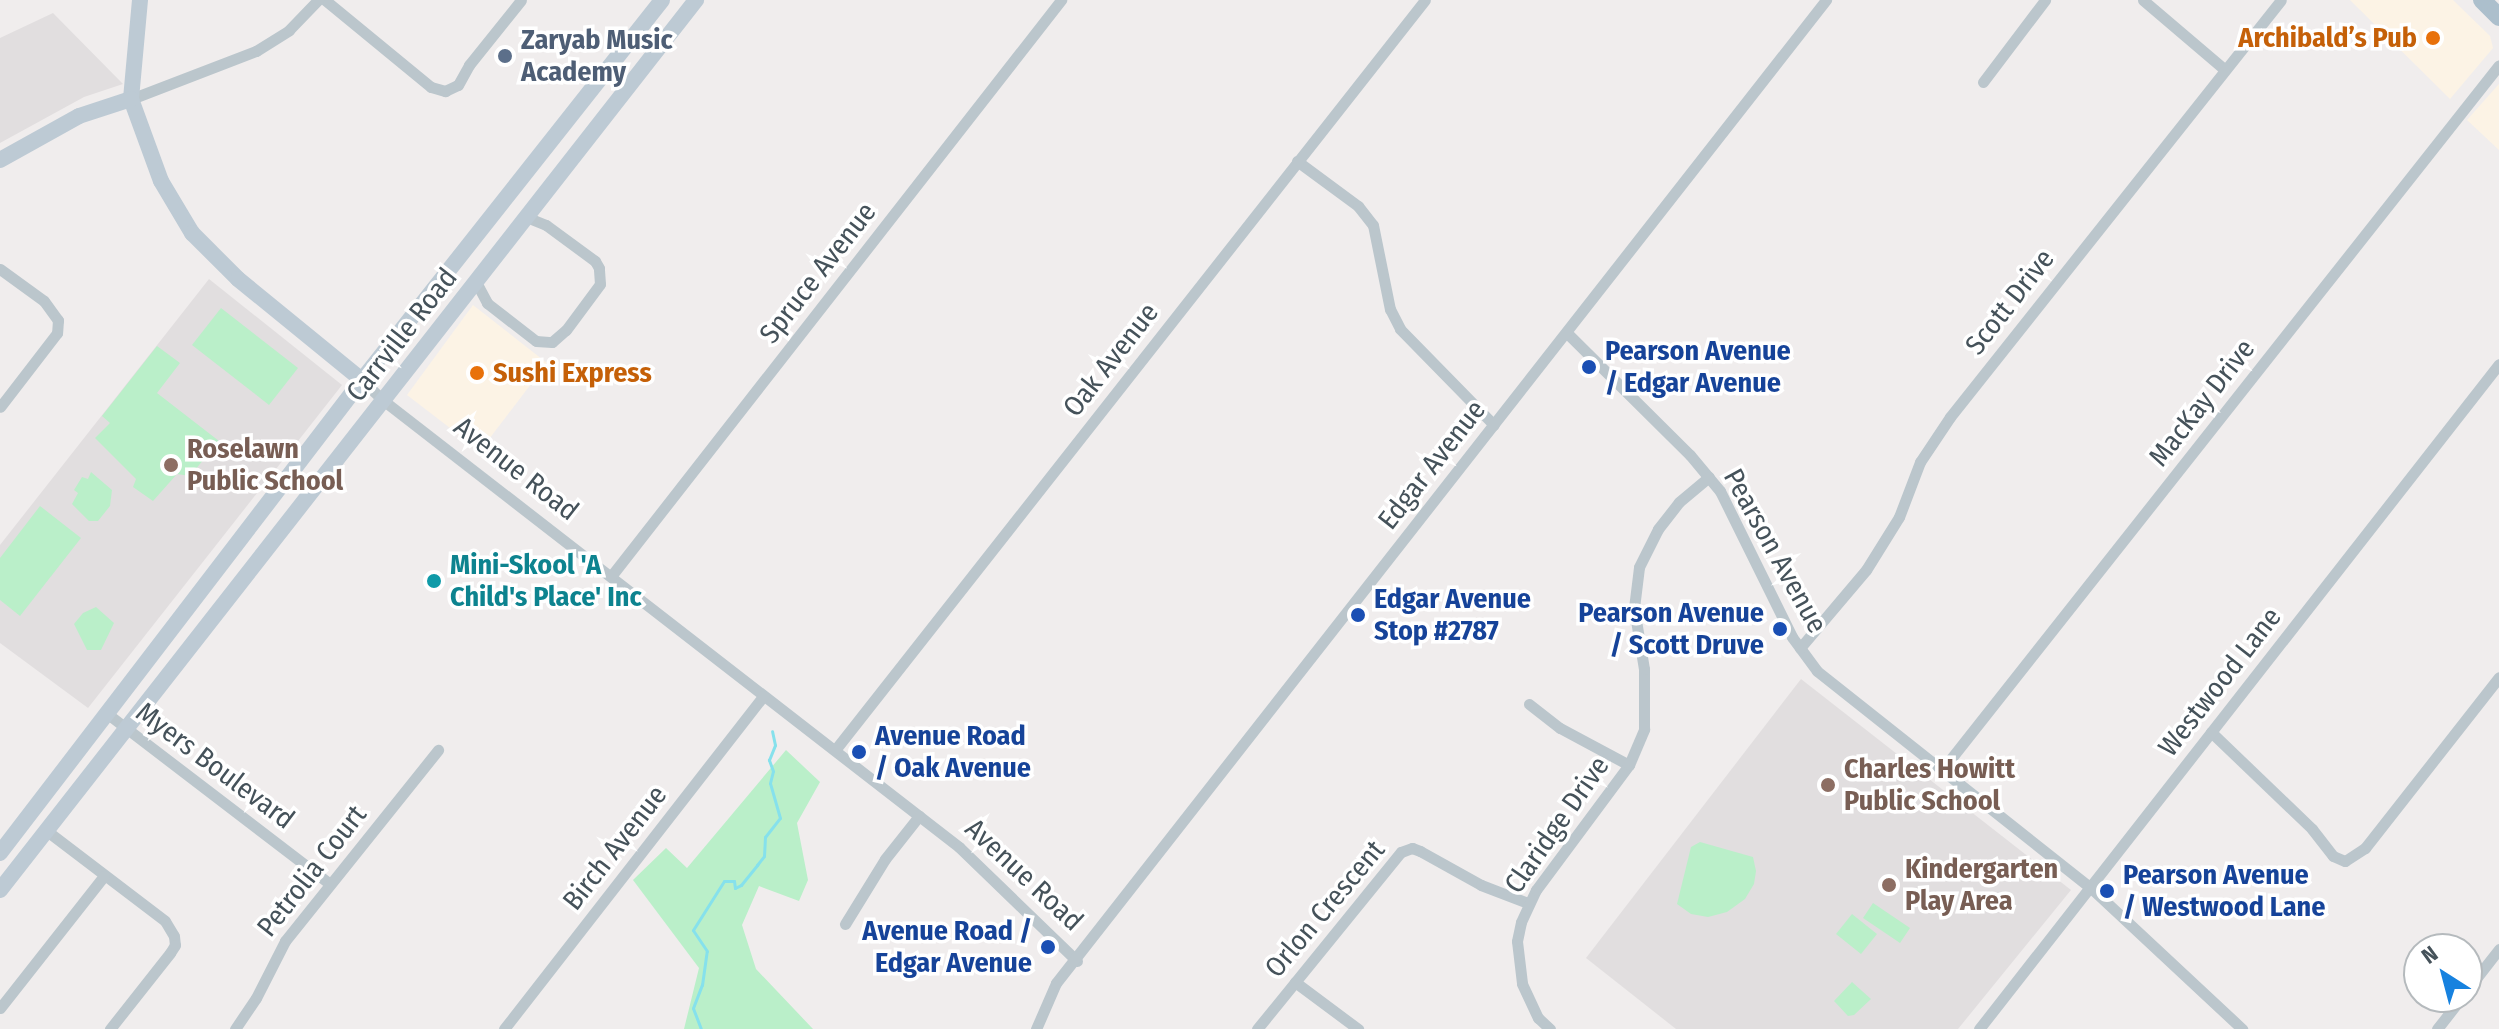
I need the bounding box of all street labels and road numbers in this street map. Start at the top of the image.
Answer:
street label: Spruce Avenue [753,196,883,350]
street label: Scott Drive [1959,243,2061,361]
street label: Carrville Road [340,262,464,408]
street label: Oak Avenue [1056,297,1166,423]
street label: MacKay Drive [2142,333,2262,473]
street label: Edgar Avenue [1371,394,1493,536]
street label: Avenue Road [447,410,585,528]
street label: Pearson Avenue [1716,463,1834,639]
street label: Westwood Lane [2151,601,2289,763]
street label: Myers Boulevard [129,696,301,836]
street label: Claridge Drive [1498,750,1616,900]
street label: Birch Avenue [556,779,674,917]
street label: Petrolia Court [250,799,374,943]
street label: Avenue Road [958,812,1090,938]
street label: Orlon Crescent [1258,834,1392,984]

